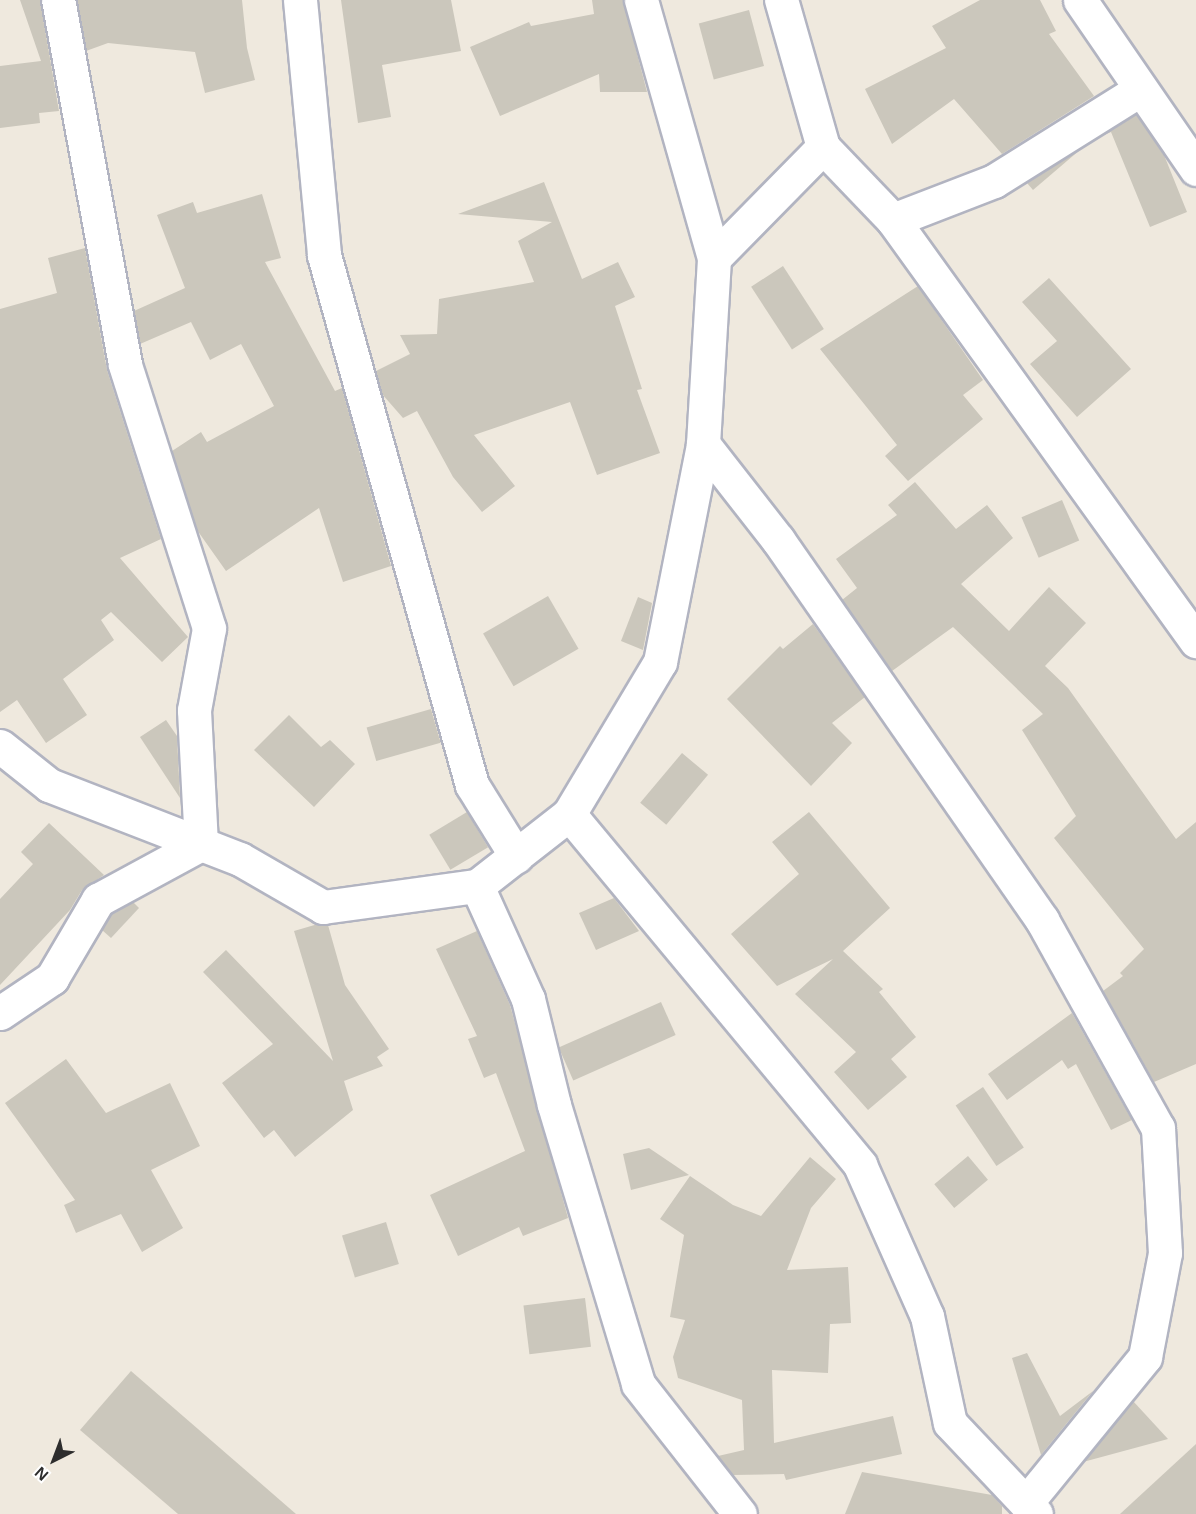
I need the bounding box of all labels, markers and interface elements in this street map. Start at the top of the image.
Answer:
north arrow [24,1430,84,1490]
text: N [32,1464,52,1484]

